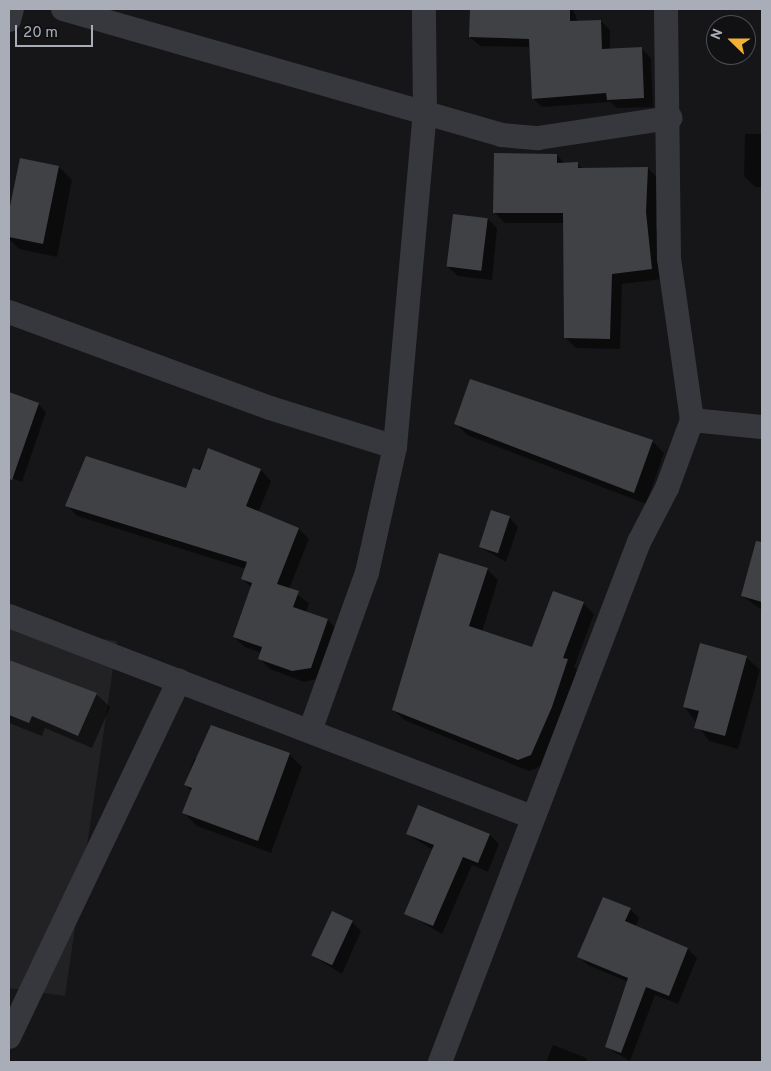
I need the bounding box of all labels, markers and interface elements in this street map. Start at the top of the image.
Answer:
scale bar [18,15,95,47]
north arrow [706,15,756,65]
text: 20 m [23,24,58,43]
text: N [708,27,727,42]

